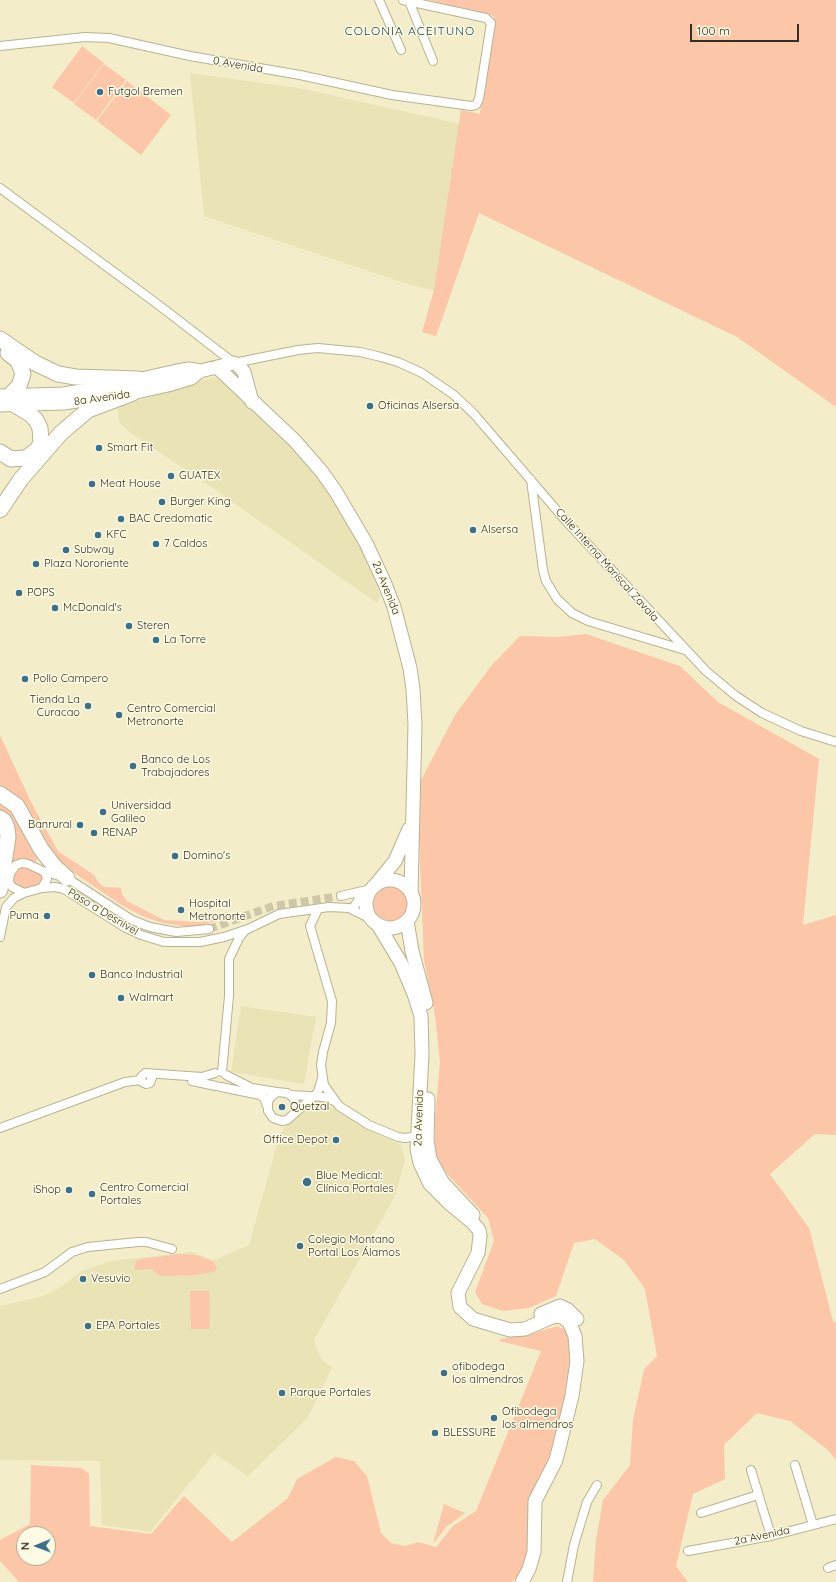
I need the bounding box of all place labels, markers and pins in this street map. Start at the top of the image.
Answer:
place label: Futgol Bremen [108,85,183,99]
marker: Futgol Bremen [95,87,105,97]
place label: Oficinas Alsersa [378,399,459,413]
marker: Oficinas Alsersa [365,401,375,411]
place label: Smart Fit [107,441,153,455]
marker: Smart Fit [94,443,104,453]
place label: GUATEX [179,469,221,483]
marker: GUATEX [166,471,176,481]
place label: Meat House [100,477,161,491]
marker: Meat House [87,479,97,489]
place label: Burger King [170,495,231,509]
marker: Burger King [157,497,167,507]
place label: BAC Credomatic [129,512,213,526]
marker: BAC Credomatic [116,514,126,524]
place label: Alsersa [481,523,518,537]
marker: Alsersa [468,525,478,535]
place label: KFC [106,528,127,542]
marker: KFC [93,530,103,540]
place label: 7 Caldos [164,537,207,551]
marker: 7 Caldos [151,539,161,549]
place label: Subway [74,543,114,557]
marker: Subway [61,545,71,555]
place label: Plaza Nororiente [44,557,129,571]
marker: Plaza Nororiente [31,559,41,569]
place label: POPS [27,586,55,600]
marker: POPS [14,588,24,598]
place label: McDonald's [63,601,122,615]
marker: McDonald's [50,603,60,613]
place label: Steren [137,619,170,633]
marker: Steren [124,621,134,631]
place label: La Torre [164,633,206,647]
marker: La Torre [151,635,161,645]
place label: Pollo Campero [33,672,108,686]
marker: Pollo Campero [20,674,30,684]
place label: Tienda La Curacao [30,693,80,719]
marker: Tienda La Curacao [83,701,93,711]
place label: Centro Comercial Metronorte [127,702,215,728]
marker: Centro Comercial Metronorte [114,710,124,720]
place label: Banco de Los Trabajadores [141,753,210,779]
marker: Banco de Los Trabajadores [128,761,138,771]
place label: Universidad Galileo [111,799,171,825]
marker: Universidad Galileo [98,807,108,817]
place label: Banrural [28,818,72,832]
marker: Banrural [75,820,85,830]
place label: RENAP [102,826,137,840]
marker: RENAP [89,828,99,838]
place label: Domino's [183,849,230,863]
marker: Domino's [170,851,180,861]
place label: Hospital Metronorte [189,897,246,923]
marker: Hospital Metronorte [176,905,186,915]
place label: Puma [10,909,39,923]
marker: Puma [42,911,52,921]
place label: Banco Industrial [100,968,182,982]
marker: Banco Industrial [87,970,97,980]
place label: Walmart [129,991,173,1005]
marker: Walmart [116,993,126,1003]
place label: Quetzal [290,1100,329,1114]
marker: Quetzal [277,1102,287,1112]
place label: Office Depot [263,1133,328,1147]
marker: Office Depot [331,1135,341,1145]
place label: Blue Medical: Clínica Portales [316,1169,394,1195]
marker: Blue Medical: Clínica Portales [301,1176,313,1188]
place label: Centro Comercial Portales [100,1181,188,1207]
place label: iShop [33,1183,61,1197]
marker: iShop [64,1185,74,1195]
marker: Centro Comercial Portales [87,1189,97,1199]
place label: Colegio Montano Portal Los Álamos [308,1233,400,1259]
marker: Colegio Montano Portal Los Álamos [295,1241,305,1251]
place label: Vesuvio [91,1272,131,1286]
marker: Vesuvio [78,1274,88,1284]
place label: EPA Portales [96,1319,160,1333]
marker: EPA Portales [83,1321,93,1331]
place label: ofibodega los almendros [452,1360,523,1386]
marker: ofibodega los almendros [439,1368,449,1378]
place label: Parque Portales [290,1386,371,1400]
marker: Parque Portales [277,1388,287,1398]
place label: Ofibodega los almendros [502,1405,573,1431]
marker: Ofibodega los almendros [489,1413,499,1423]
place label: BLESSURE [443,1426,496,1440]
marker: BLESSURE [430,1428,440,1438]

